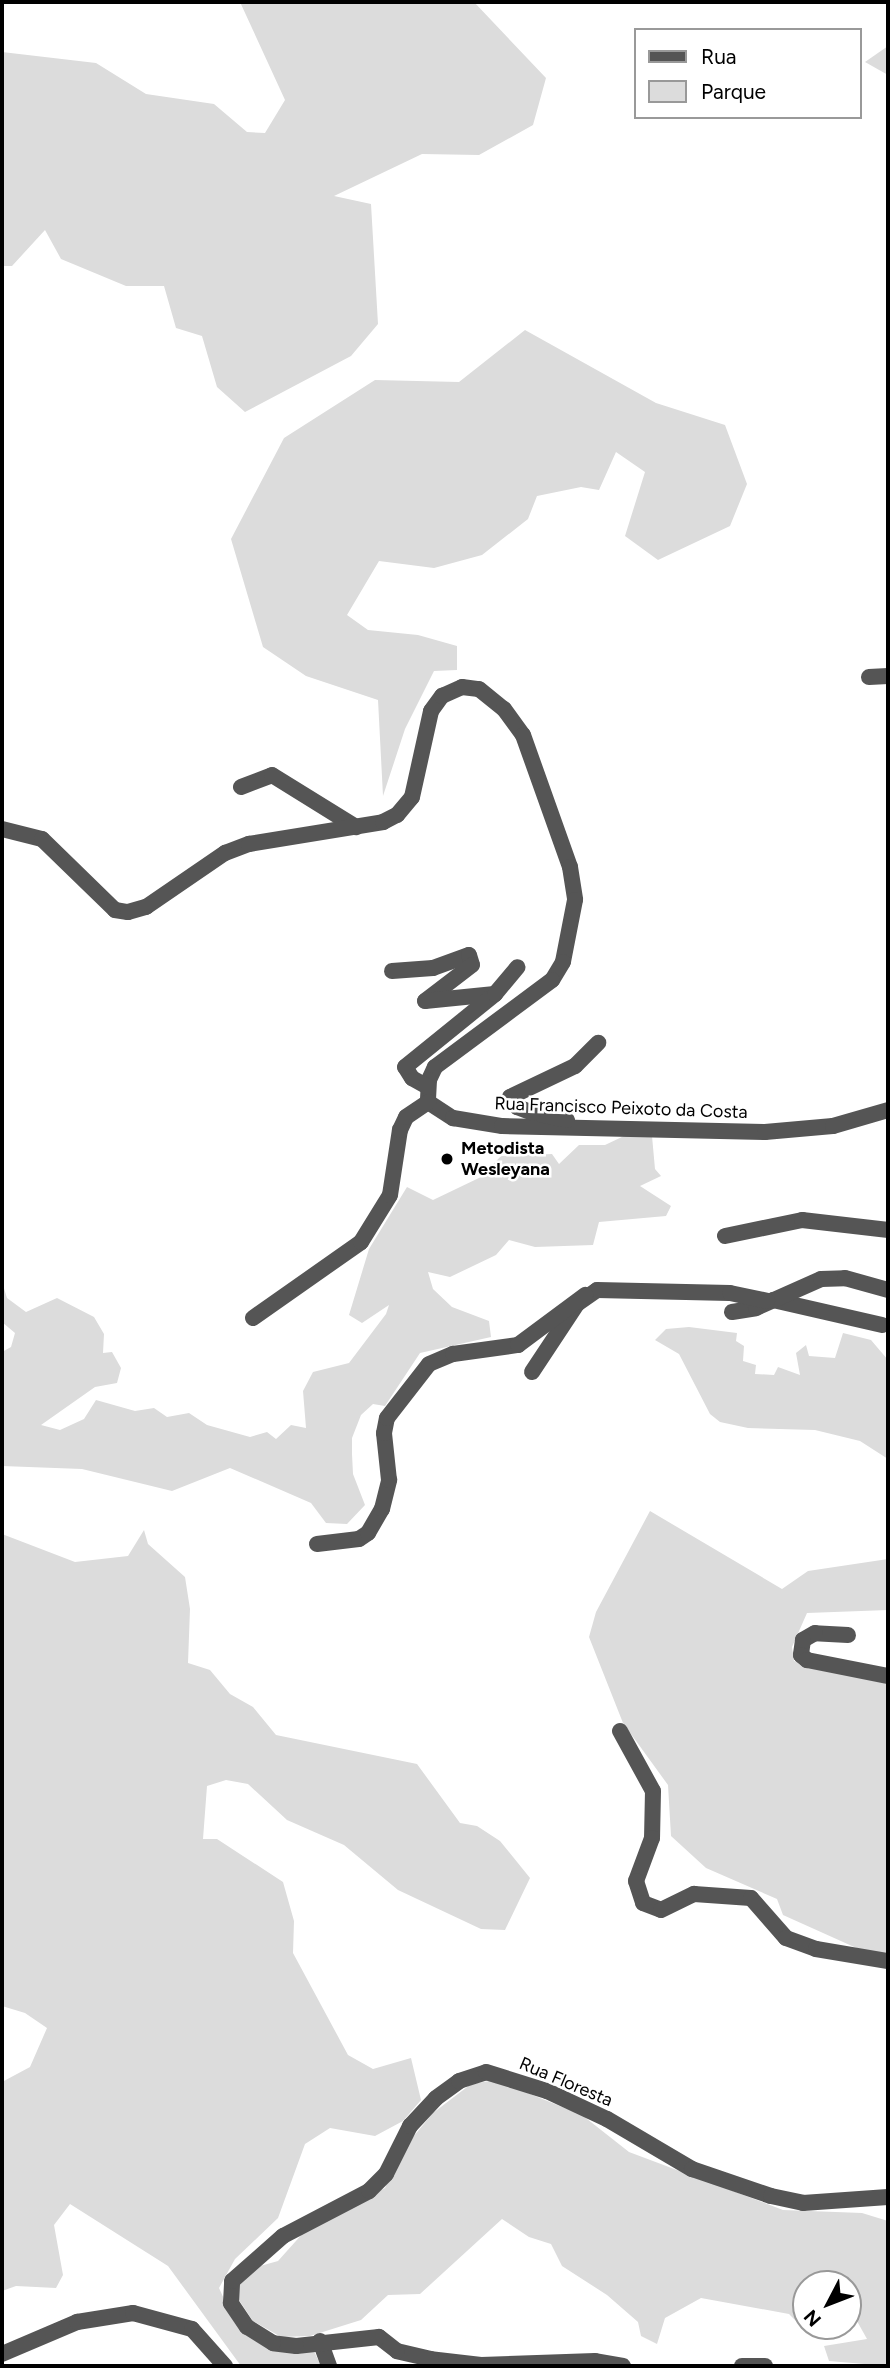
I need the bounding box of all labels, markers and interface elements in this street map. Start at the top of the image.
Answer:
legend [634,28,862,119]
text: Rua [701,44,737,69]
text: Parque [701,79,766,104]
street label: Rua Francisco Peixoto da Costa [494,1093,748,1123]
place label: Metodista Wesleyana [461,1138,550,1180]
marker: Metodista Wesleyana [439,1151,455,1167]
street label: Rua Floresta [516,2053,616,2111]
north arrow [792,2270,862,2340]
text: N [799,2305,826,2331]

